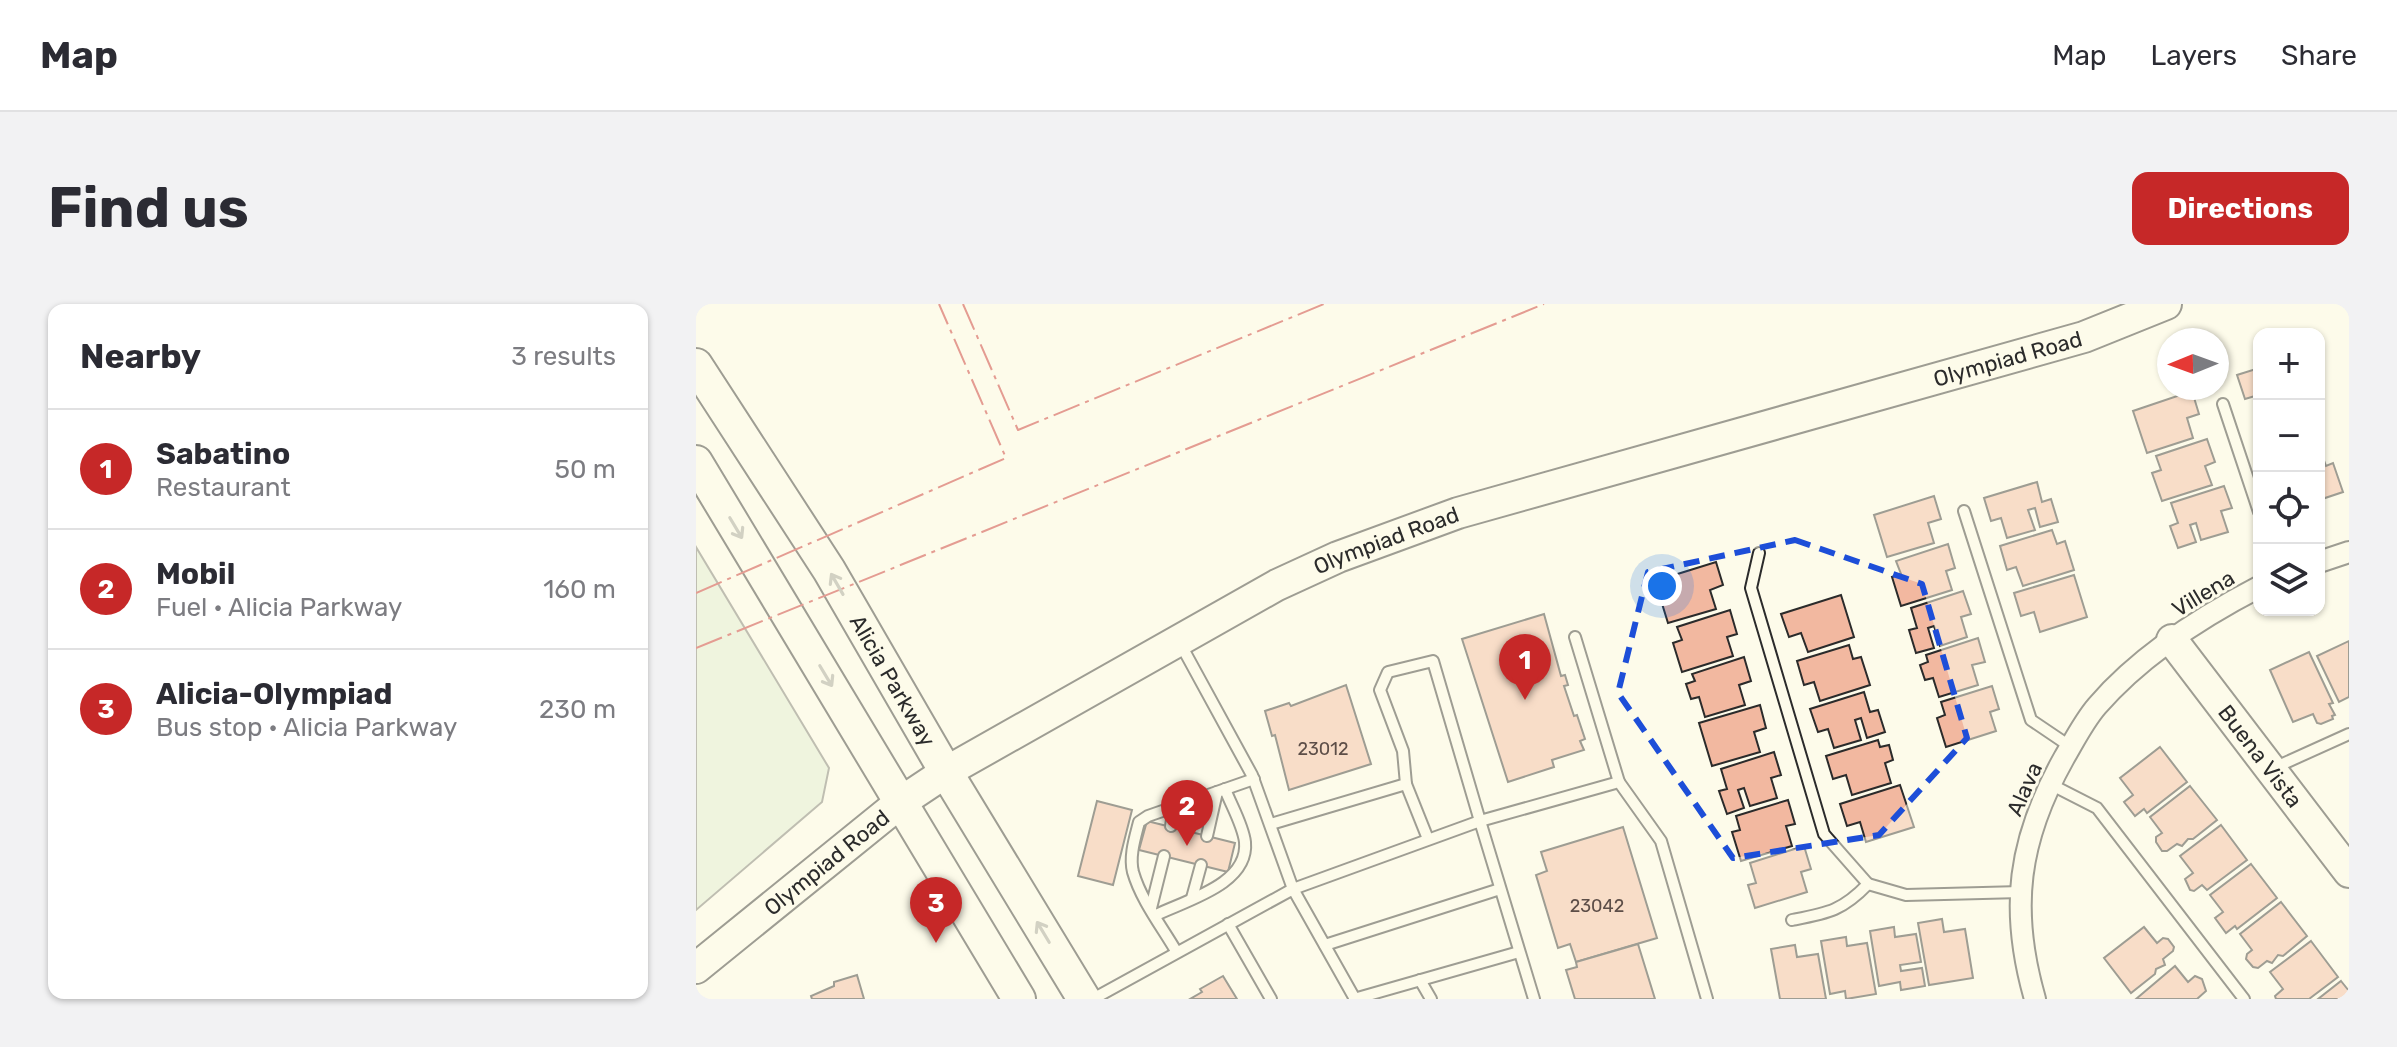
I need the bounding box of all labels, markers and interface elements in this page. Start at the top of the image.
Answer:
text: Map [40,32,118,78]
text: Map [2052,39,2107,72]
text: Layers [2151,39,2237,72]
text: Share [2281,39,2357,72]
button: Directions [2132,172,2349,245]
text: Find us [48,175,249,241]
street label: Olympiad Road [1930,325,2085,393]
north arrow [2157,328,2229,400]
map controls [2253,328,2325,616]
button: + [2253,328,2325,400]
text: Nearby [80,336,201,377]
text: 3 results [511,341,616,372]
button: − [2253,400,2325,472]
text: Sabatino [156,436,290,472]
text: 1 [100,454,112,485]
text: 50 m [555,454,616,485]
text: Restaurant [156,472,291,503]
button: locate [2253,472,2325,544]
street label: Olympiad Road [1309,501,1462,580]
one-way arrow [729,516,745,539]
button: layers [2253,544,2325,616]
text: Mobil [156,556,235,592]
street label: Villena [2167,564,2239,623]
your location [1642,566,1682,606]
one-way arrow [829,572,844,596]
text: 2 [98,574,114,605]
text: 160 m [543,574,616,605]
text: Fuel · Alicia Parkway [156,592,402,623]
street label: Alicia Parkway [844,610,941,751]
pin: 1 [1499,634,1551,700]
one-way arrow [818,664,834,687]
text: Alicia-Olympiad [156,676,392,712]
text: 3 [97,694,115,725]
text: 230 m [539,694,616,725]
street label: Buena Vista [2212,700,2308,813]
text: Bus stop · Alicia Parkway [156,712,457,743]
house number: 23012 [1297,738,1349,760]
street label: Alava [2001,758,2048,820]
pin: 2 [1161,780,1213,846]
street label: Olympiad Road [759,804,895,921]
pin: 3 [910,877,962,943]
house number: 23042 [1570,895,1624,917]
one-way arrow [1035,921,1051,944]

